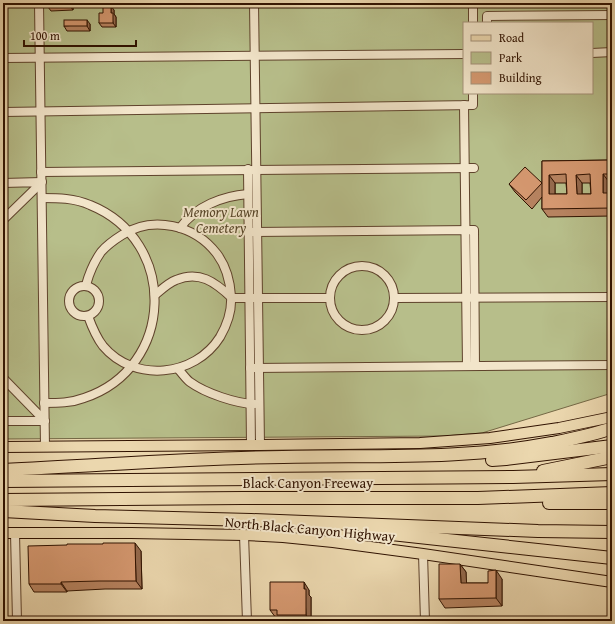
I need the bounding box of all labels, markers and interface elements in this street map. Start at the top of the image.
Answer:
scale bar [24,22,136,48]
legend [463,22,593,94]
text: 100 m [30,27,60,44]
text: Road [499,29,525,46]
text: Park [499,49,523,66]
text: Building [499,69,542,86]
park label: Memory Lawn Cemetery [183,202,259,238]
street label: Black Canyon Freeway [243,473,373,493]
street label: North Black Canyon Highway [224,512,396,546]

